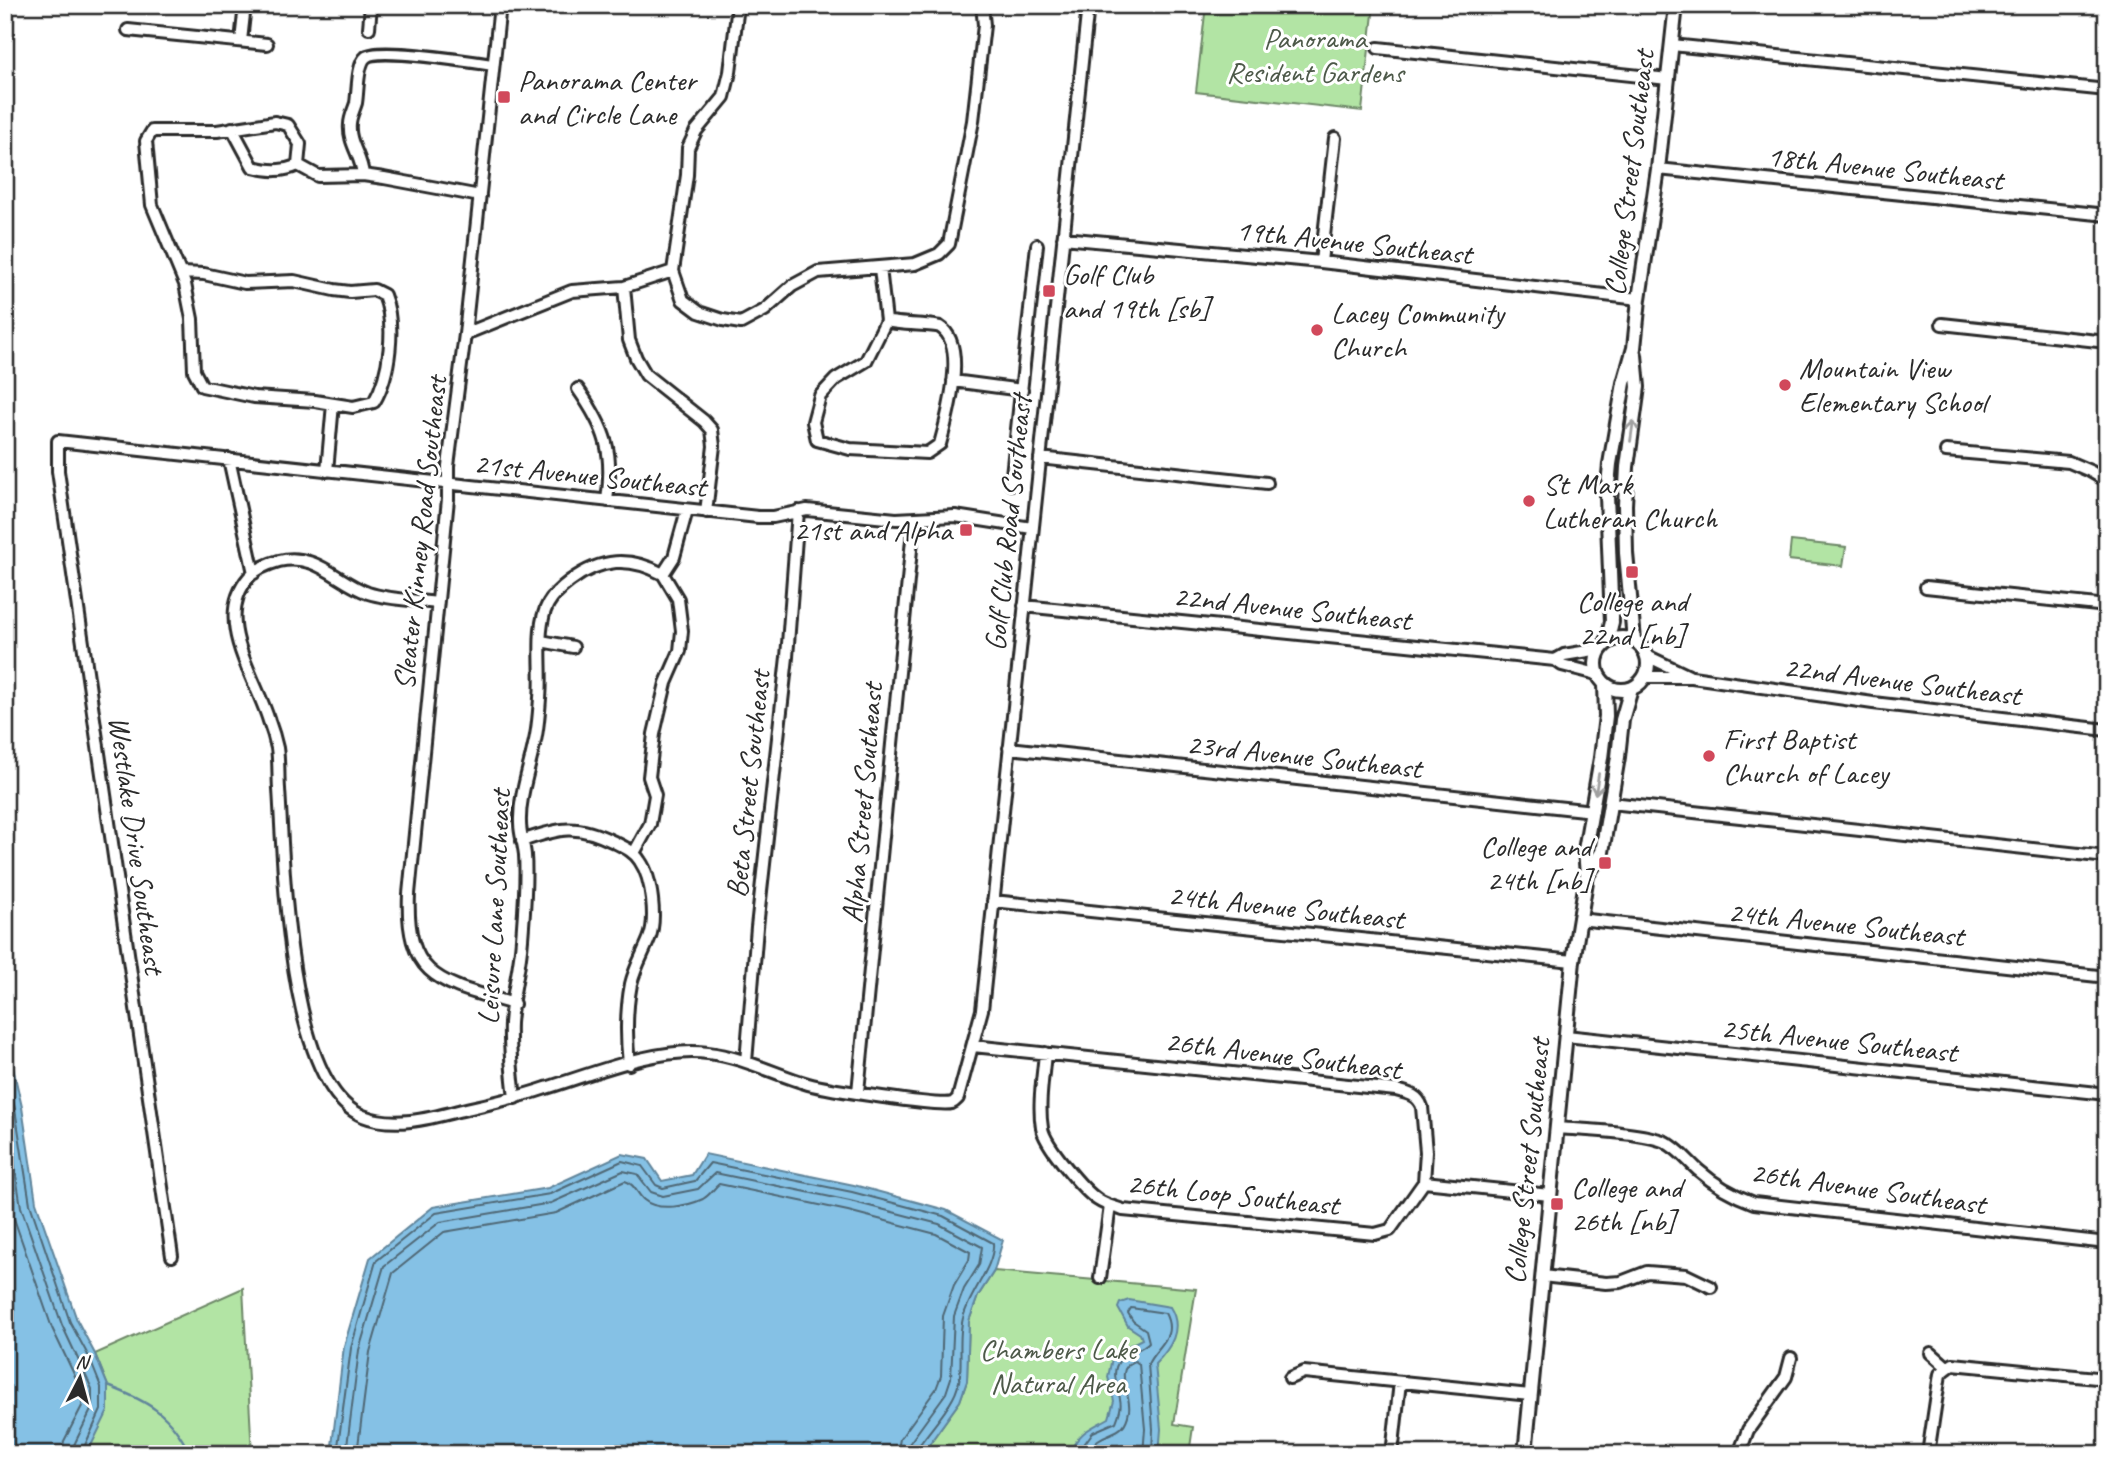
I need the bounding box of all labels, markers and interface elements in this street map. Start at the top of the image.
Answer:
park label: Panorama Resident Gardens [1226,19,1406,91]
street label: College Street Southeast [1595,45,1663,298]
place label: Panorama Center and Circle Lane [518,61,698,133]
marker: Panorama Center and Circle Lane [496,89,512,105]
street label: 18th Avenue Southeast [1765,137,2008,200]
street label: 19th Avenue Southeast [1234,211,1477,274]
place label: Golf Club and 19th [sb] [1063,255,1215,327]
marker: Golf Club and 19th [sb] [1041,283,1057,299]
place label: Lacey Community Church [1331,294,1507,366]
marker: Lacey Community Church [1309,322,1325,338]
place label: Mountain View Elementary School [1799,349,1991,421]
street label: Sleater Kinney Road Southeast [385,371,456,692]
marker: Mountain View Elementary School [1777,377,1793,393]
street label: Golf Club Road Southeast [976,389,1041,653]
one-way arrow [1626,420,1639,443]
street label: 21st Avenue Southeast [472,444,711,506]
place label: St Mark Lutheran Church [1543,465,1718,537]
marker: St Mark Lutheran Church [1521,493,1537,509]
place label: 21st and Alpha [793,511,954,549]
marker: 21st and Alpha [958,522,974,538]
marker: College and 22nd [nb] [1624,564,1640,580]
street label: 22nd Avenue Southeast [1171,577,1416,640]
place label: College and 22nd [nb] [1577,582,1692,654]
street label: 22nd Avenue Southeast [1781,648,2026,715]
street label: Beta Street Southeast [717,665,779,900]
street label: Alpha Street Southeast [833,678,892,925]
street label: Westlake Drive Southeast [100,714,174,979]
place label: First Baptist Church of Lacey [1723,720,1891,792]
street label: 23rd Avenue Southeast [1185,725,1426,788]
marker: First Baptist Church of Lacey [1701,748,1717,764]
one-way arrow [1590,772,1603,795]
street label: Leisure Lane Southeast [469,785,519,1026]
place label: College and 24th [nb] [1480,827,1596,899]
marker: College and 24th [nb] [1597,855,1613,871]
street label: 24th Avenue Southeast [1166,876,1409,939]
street label: 24th Avenue Southeast [1726,893,1969,956]
street label: 25th Avenue Southeast [1719,1009,1962,1072]
street label: 26th Avenue Southeast [1163,1022,1406,1089]
street label: College Street Southeast [1495,1033,1559,1286]
street label: 26th Avenue Southeast [1748,1153,1991,1224]
street label: 26th Loop Southeast [1125,1164,1344,1224]
place label: College and 26th [nb] [1571,1168,1686,1240]
marker: College and 26th [nb] [1549,1196,1565,1212]
park label: Chambers Lake Natural Area [980,1330,1138,1402]
north arrow [46,1344,116,1414]
text: N [75,1350,92,1375]

